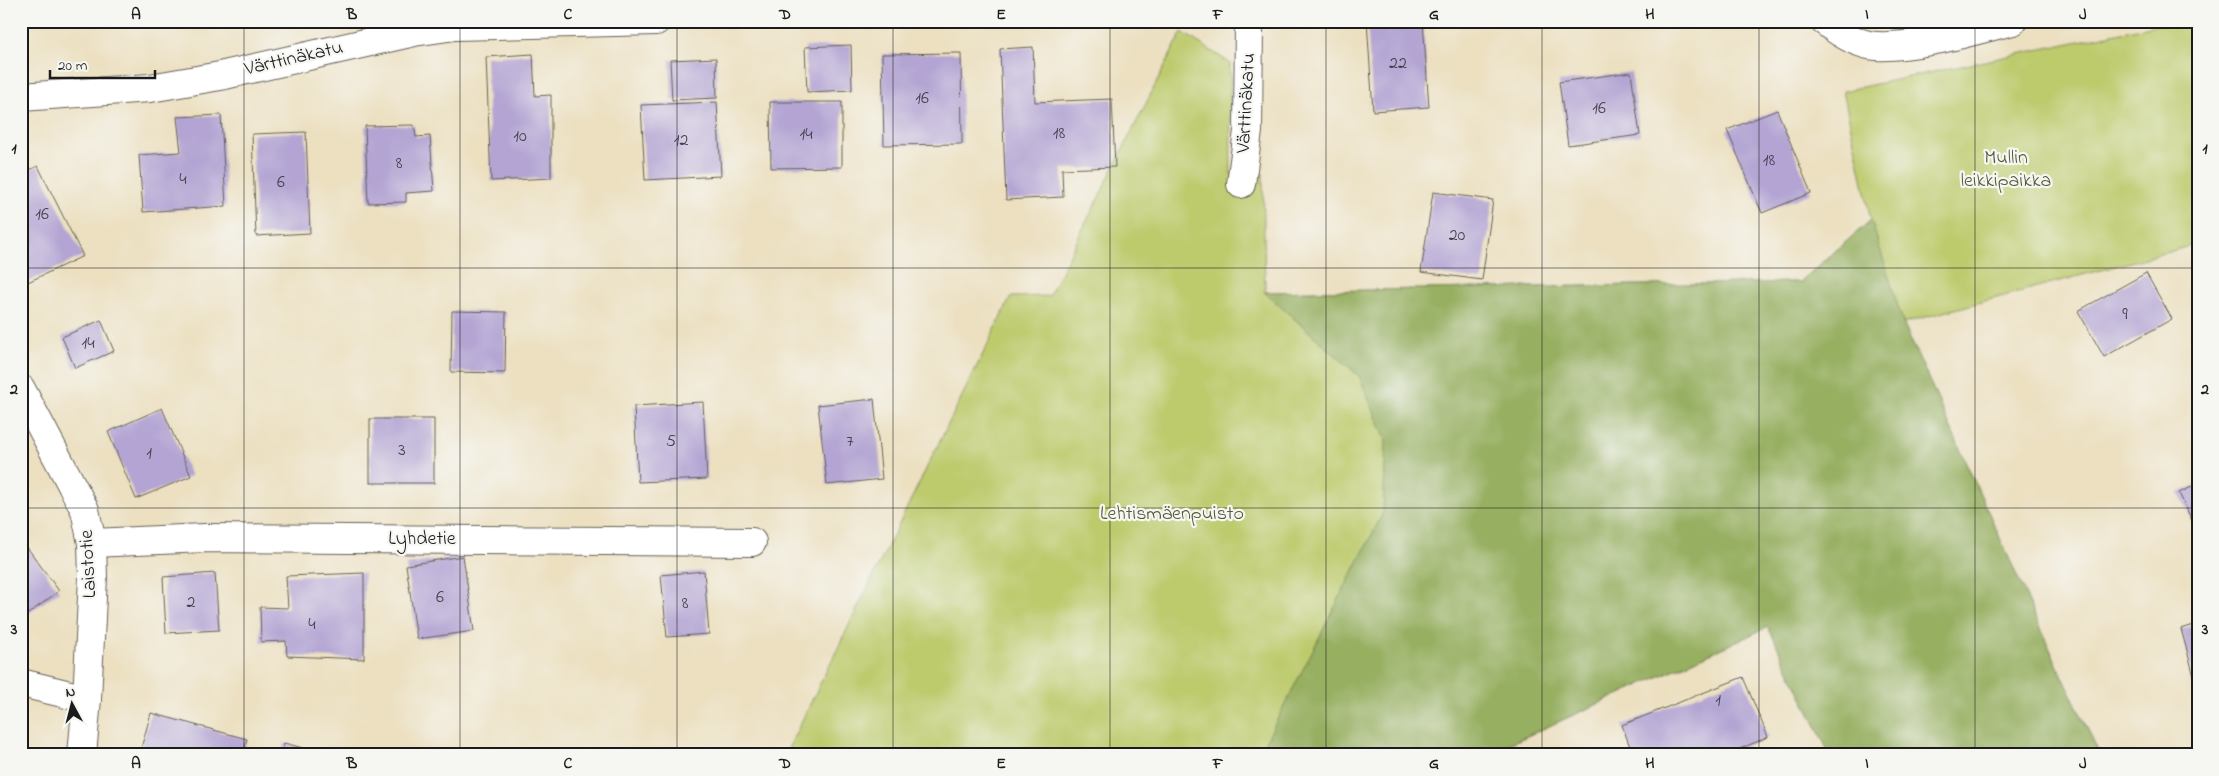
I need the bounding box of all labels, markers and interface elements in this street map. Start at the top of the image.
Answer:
text: A [131,3,141,27]
text: B [346,3,358,27]
text: C [564,3,573,27]
text: D [778,3,791,27]
text: E [996,3,1006,27]
text: F [1212,3,1224,27]
text: G [1429,3,1439,27]
text: H [1645,3,1655,27]
text: I [1865,3,1869,27]
text: J [2079,3,2087,27]
street label: Värttinäkatu [241,34,346,85]
scale bar [50,48,155,80]
house number: 22 [1389,51,1407,77]
street label: Värttinäkatu [1230,52,1264,155]
text: 20 m [58,55,88,77]
house number: 16 [915,86,929,112]
house number: 16 [1592,96,1606,122]
house number: 18 [1053,121,1065,147]
house number: 14 [799,122,813,148]
house number: 10 [513,124,527,150]
house number: 12 [674,128,688,154]
text: 1 [11,137,17,161]
text: 1 [2202,137,2208,161]
park label: Mullin leikkipaikka [1961,144,2051,196]
house number: 18 [1763,148,1775,174]
house number: 8 [396,151,403,177]
house number: 4 [179,167,187,193]
house number: 6 [277,170,285,196]
house number: 16 [35,202,49,228]
house number: 20 [1449,223,1466,249]
house number: 9 [2122,302,2128,328]
house number: 14 [81,331,95,357]
text: 2 [9,378,18,402]
text: 2 [2200,378,2209,402]
house number: 5 [666,429,676,455]
house number: 7 [846,429,854,455]
house number: 3 [398,438,406,464]
house number: 1 [146,441,152,467]
park label: Lehtismäenpuisto [1100,500,1244,529]
street label: Lyhdetie [388,525,456,554]
street label: Laistotie [73,529,105,599]
house number: 6 [436,585,444,611]
house number: 2 [187,590,196,616]
house number: 8 [682,591,689,617]
house number: 4 [308,612,316,638]
text: 3 [10,618,18,642]
text: 3 [2201,618,2209,642]
north arrow [48,678,98,728]
text: N [65,682,77,704]
house number: 1 [1715,688,1721,714]
text: A [131,752,141,776]
text: B [346,752,358,776]
text: C [564,752,573,776]
text: D [778,752,791,776]
text: E [996,752,1006,776]
text: F [1212,752,1224,776]
text: G [1429,752,1439,776]
text: H [1645,752,1655,776]
text: I [1865,752,1869,776]
text: J [2079,752,2087,776]

